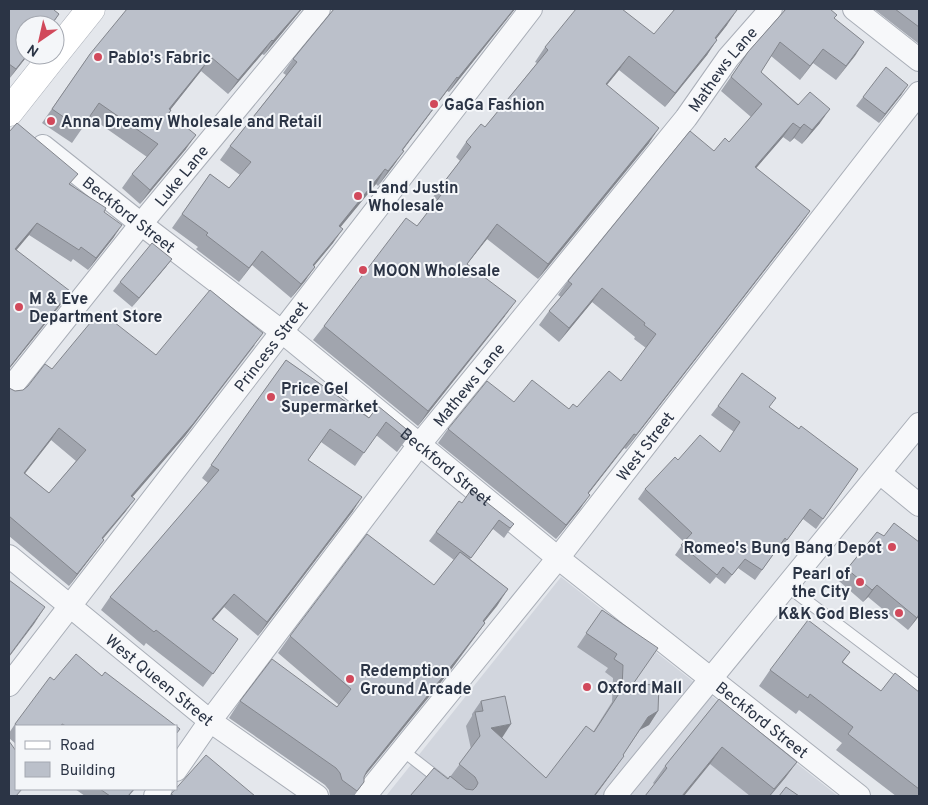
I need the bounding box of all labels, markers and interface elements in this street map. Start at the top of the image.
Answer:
north arrow [15,15,65,65]
street label: Mathews Lane [685,24,763,117]
text: N [25,40,42,59]
place label: Pablo's Fabric [108,49,211,69]
marker: Pablo's Fabric [92,51,104,63]
place label: GaGa Fashion [444,96,545,116]
marker: GaGa Fashion [428,98,440,110]
place label: Anna Dreamy Wholesale and Retail [61,113,322,133]
marker: Anna Dreamy Wholesale and Retail [45,115,57,127]
street label: Luke Lane [151,142,214,212]
street label: Beckford Street [78,173,178,258]
place label: L and Justin Wholesale [368,179,459,217]
marker: L and Justin Wholesale [352,190,364,202]
place label: MOON Wholesale [373,262,500,282]
marker: MOON Wholesale [357,264,369,276]
place label: M & Eve Department Store [29,290,162,328]
street label: Princess Street [231,298,313,397]
marker: M & Eve Department Store [13,301,25,313]
street label: Mathews Lane [430,340,510,432]
place label: Price Gel Supermarket [281,380,378,418]
marker: Price Gel Supermarket [265,391,277,403]
street label: West Street [613,409,680,486]
street label: Beckford Street [395,425,495,511]
place label: Romeo's Bung Bang Depot [683,539,882,559]
marker: Romeo's Bung Bang Depot [886,541,898,553]
place label: Pearl of the City [792,565,850,603]
marker: Pearl of the City [854,576,866,588]
place label: K&K God Bless [778,605,889,625]
marker: K&K God Bless [893,607,905,619]
street label: West Queen Street [100,631,217,732]
place label: Redemption Ground Arcade [360,662,471,700]
marker: Redemption Ground Arcade [344,673,356,685]
street label: Beckford Street [711,678,811,764]
place label: Oxford Mall [597,679,682,699]
marker: Oxford Mall [581,681,593,693]
legend [15,725,178,790]
text: Road [60,737,95,756]
text: Building [60,762,115,781]

